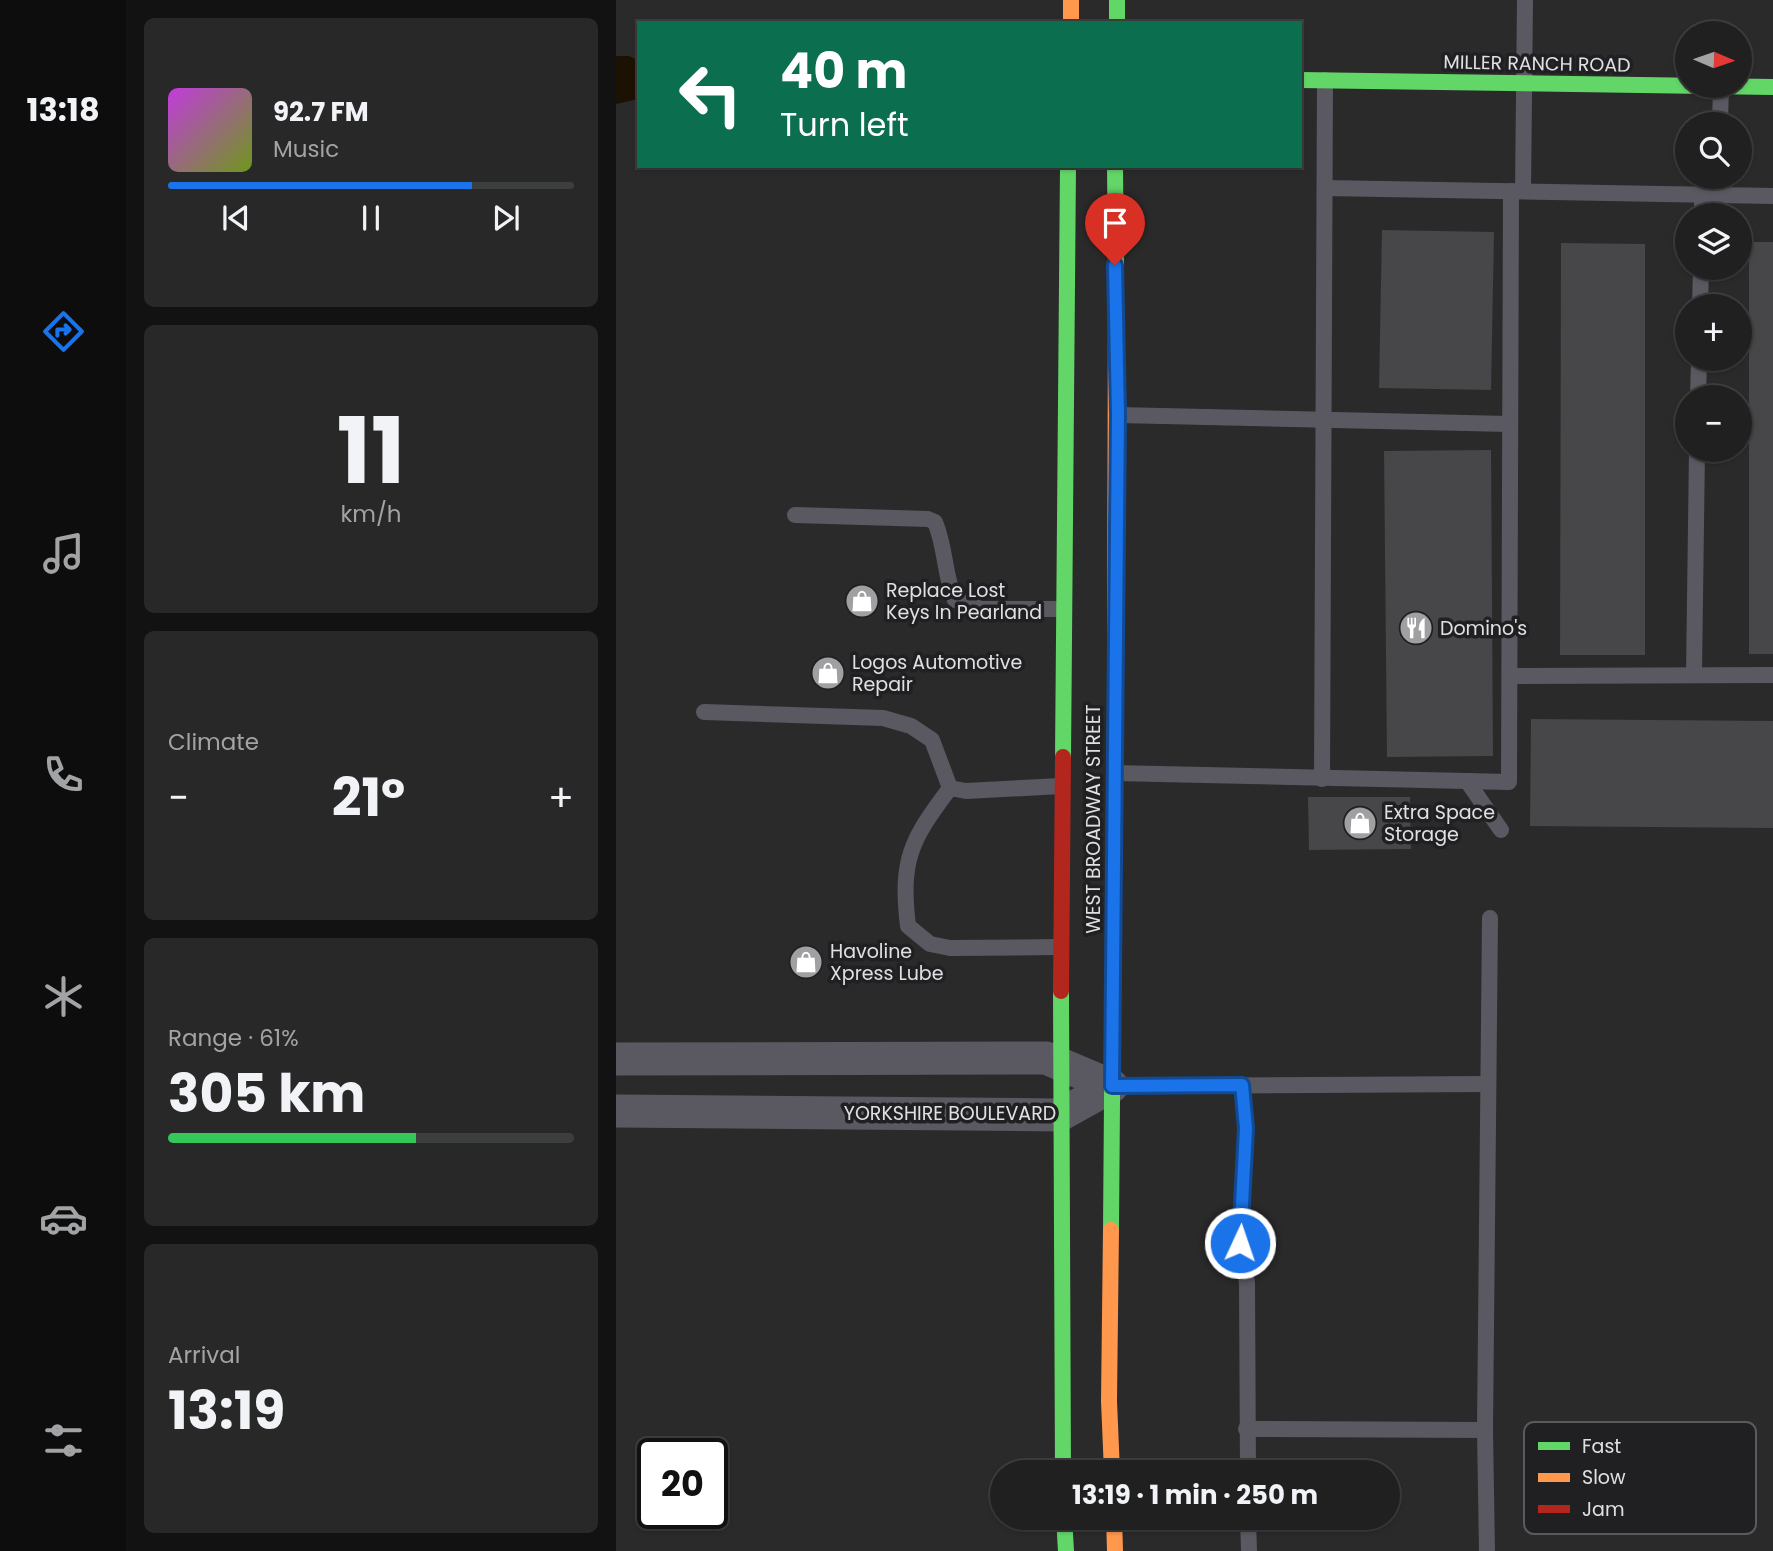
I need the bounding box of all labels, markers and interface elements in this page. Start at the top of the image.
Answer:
north arrow [1675,21,1752,98]
map controls [1675,21,1752,462]
text: 40 m [780,37,907,105]
street label: MILLER RANCH ROAD [1443,48,1631,79]
icon: left [665,49,756,140]
text: 13:18 [26,87,100,132]
text: 92.7 FM [273,94,369,130]
text: Turn left [780,102,909,147]
button: search [1675,112,1752,189]
text: Music [273,133,339,165]
pin [1085,193,1145,265]
icon: previous [217,199,255,237]
icon: pause [352,199,390,237]
icon: next [487,199,525,237]
button: layers [1675,203,1752,280]
icon: arrive [1096,204,1134,242]
button: + [1675,294,1752,371]
icon: directions [39,307,88,356]
button: − [1675,385,1752,462]
text: 11 [337,387,405,515]
text: km/h [340,498,402,530]
icon: music [39,529,88,578]
place label: Replace Lost Keys In Pearland [886,577,1042,626]
shop icon: Replace Lost Keys In Pearland [843,582,881,620]
restaurant icon: Domino's [1397,609,1435,647]
place label: Domino's [1440,615,1527,642]
place label: Logos Automotive Repair [852,649,1022,698]
shop icon: Logos Automotive Repair [809,654,847,692]
street label: WEST BROADWAY STREET [1080,704,1107,934]
text: Climate [168,726,259,758]
icon: phone [39,750,88,799]
text: 21° [332,761,405,834]
text: − [168,771,189,824]
text: + [548,771,574,824]
place label: Extra Space Storage [1384,799,1495,848]
shop icon: Extra Space Storage [1341,804,1379,842]
place label: Havoline Xpress Lube [830,938,943,987]
shop icon: Havoline Xpress Lube [787,943,825,981]
icon: climate [39,972,88,1021]
text: Range · 61% [168,1022,299,1054]
text: 305 km [168,1057,365,1130]
street label: YORKSHIRE BOULEVARD [844,1100,1056,1127]
icon: car [39,1194,88,1243]
position arrow [1203,1206,1277,1280]
text: Arrival [168,1339,240,1371]
text: 13:19 [168,1374,285,1447]
icon: filters [39,1416,88,1465]
legend [1524,1422,1756,1534]
text: Fast [1582,1433,1621,1460]
speed limit sign: 20 [637,1438,728,1529]
text: Slow [1582,1464,1626,1491]
text: 13:19 · 1 min · 250 m [1072,1477,1318,1513]
text: Jam [1582,1496,1624,1523]

